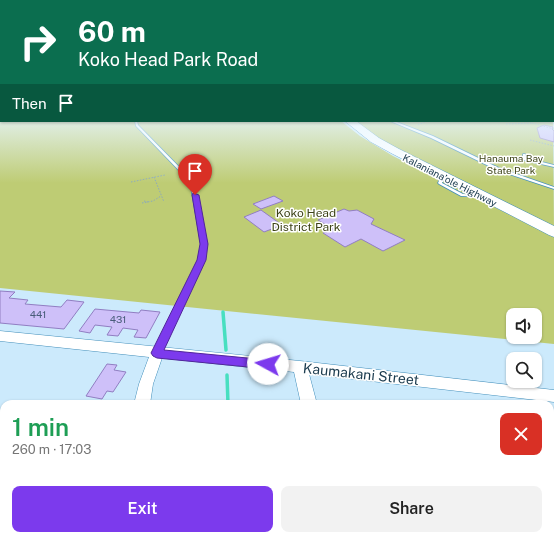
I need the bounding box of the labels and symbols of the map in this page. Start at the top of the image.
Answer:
street label: Kalaniana’ole Highway [401,151,500,209]
park label: Hanauma Bay State Park [479,152,544,176]
pin [178,154,212,195]
park label: Koko Head District Park [272,206,341,234]
house number: 441 [30,308,46,320]
house number: 431 [110,313,126,325]
position arrow [247,343,289,385]
street label: Kaumakani Street [302,360,420,388]

